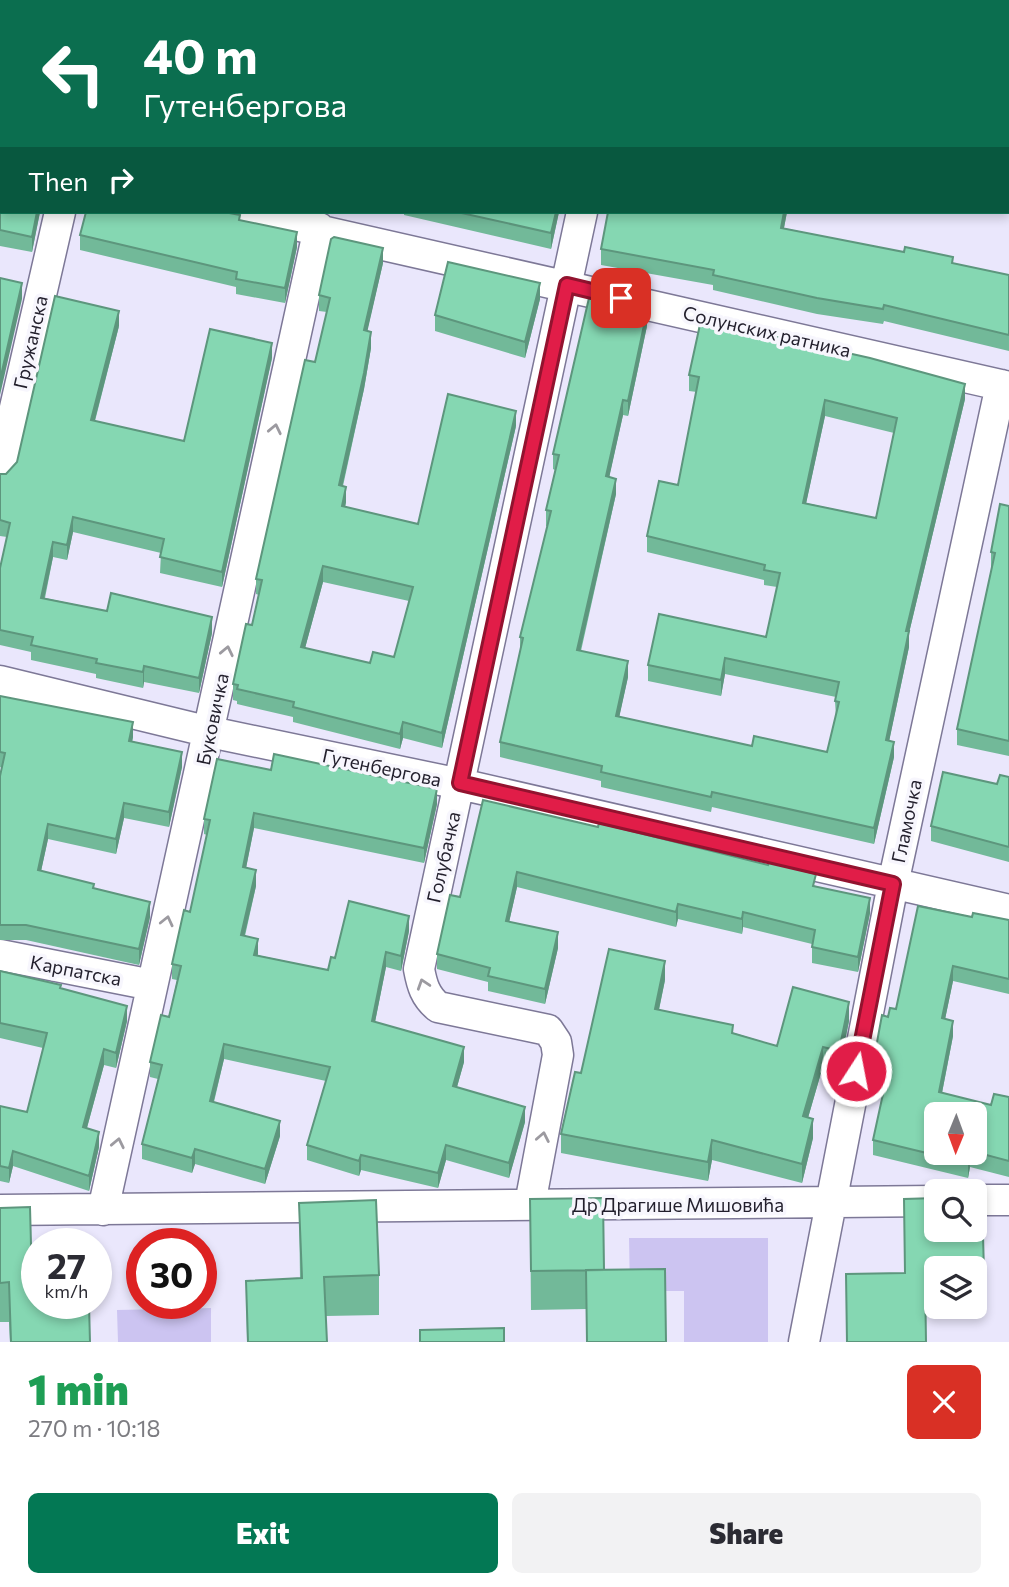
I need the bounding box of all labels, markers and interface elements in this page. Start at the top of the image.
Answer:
text: 40 m [143,24,258,84]
icon: left [28,28,119,119]
text: Гутенбергова [143,84,347,124]
icon: right [102,161,140,199]
text: Then [28,165,88,196]
pin [591,268,651,328]
icon: arrive [602,279,640,317]
street label: Гружанска [8,293,52,391]
street label: Солунских ратника [681,300,853,362]
one-way arrow [267,423,282,435]
one-way arrow [219,645,233,657]
street label: Буковичка [191,671,233,767]
street label: Гутенбергова [320,743,444,791]
street label: Гламочка [886,777,926,865]
street label: Голубачка [421,809,465,905]
one-way arrow [158,915,173,927]
street label: Карпатска [28,950,124,990]
one-way arrow [417,978,431,990]
position arrow [819,1034,893,1108]
north arrow [924,1102,987,1166]
map controls [924,1102,987,1319]
one-way arrow [535,1131,550,1143]
one-way arrow [109,1137,124,1149]
button: search [924,1179,987,1242]
street label: Др Драгише Мишовића [572,1193,784,1216]
speed limit sign: 30 [126,1228,217,1319]
text: 27 [47,1243,86,1286]
button: layers [924,1256,987,1319]
text: km/h [45,1280,88,1302]
text: 1 min [28,1362,129,1414]
button: close [907,1365,981,1439]
text: 270 m · 10:18 [28,1414,161,1442]
button: Exit [28,1493,498,1573]
button: Share [512,1493,981,1573]

